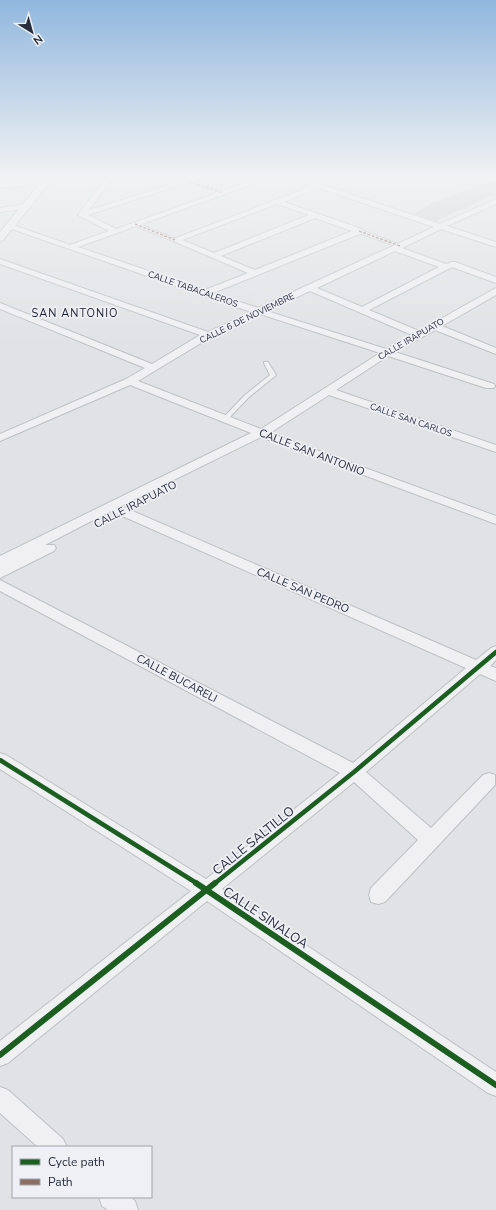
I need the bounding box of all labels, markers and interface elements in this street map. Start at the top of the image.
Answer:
north arrow [12,12,52,52]
text: N [30,31,46,48]
street label: CALLE TABACALEROS [146,268,240,310]
street label: CALLE 6 DE NOVIEMBRE [198,290,296,346]
district label: SAN ANTONIO [32,306,118,321]
street label: CALLE IRAPUATO [376,315,446,363]
street label: CALLE SAN CARLOS [368,400,454,440]
street label: CALLE SAN ANTONIO [257,425,367,480]
street label: CALLE IRAPUATO [91,477,179,532]
street label: CALLE SAN PEDRO [254,564,352,617]
street label: CALLE BUCARELI [134,651,220,706]
street label: CALLE SALTILLO [209,802,298,879]
street label: CALLE SINALOA [219,883,312,953]
legend [12,1146,152,1198]
text: Cycle path [48,1154,105,1170]
text: Path [48,1174,73,1190]

